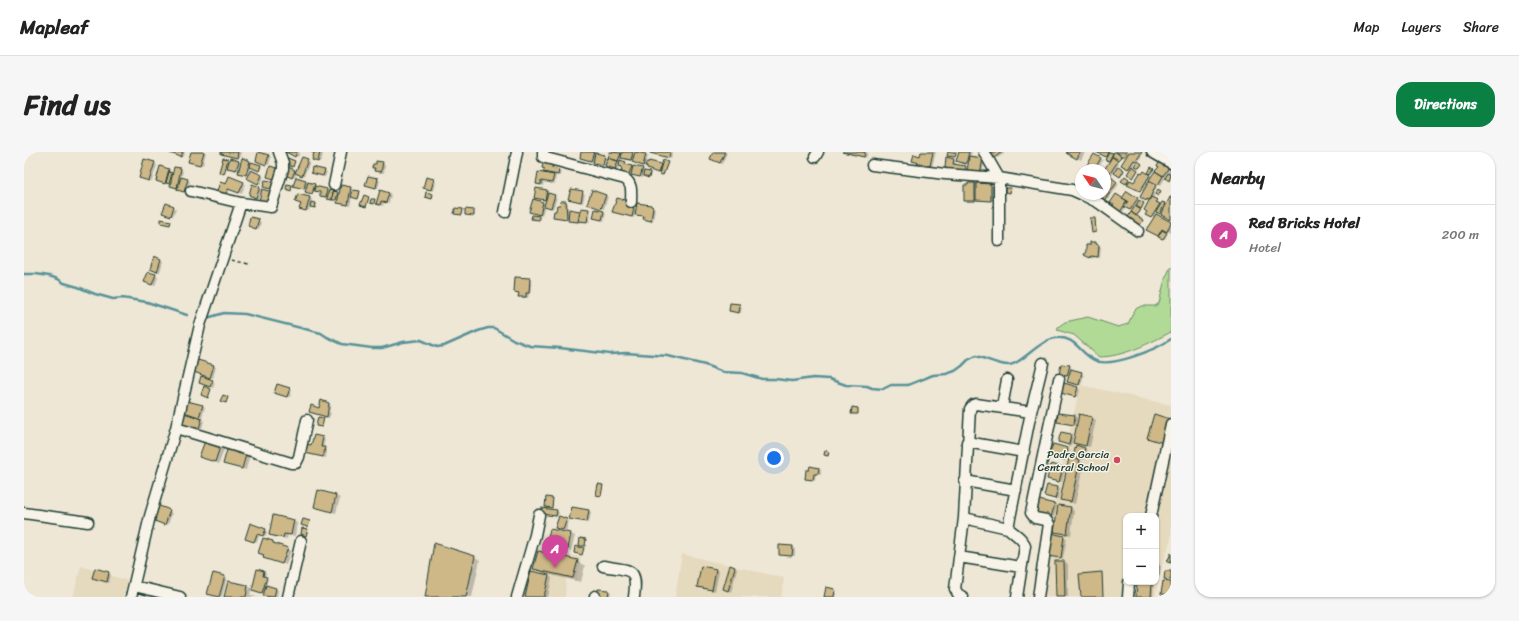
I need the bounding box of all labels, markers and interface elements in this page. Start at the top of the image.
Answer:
text: Mapleaf [20,11,88,44]
text: Map [1354,15,1379,40]
text: Layers [1401,15,1441,40]
text: Share [1463,15,1499,40]
text: Find us [24,80,111,129]
button: Directions [1396,82,1495,127]
text: Nearby [1211,163,1265,193]
north arrow [1075,164,1111,200]
text: Red Bricks Hotel [1249,210,1360,236]
text: A [1220,223,1228,246]
text: 200 m [1442,223,1479,246]
text: Hotel [1249,236,1281,259]
place label: Padre Garcia Central School [1037,445,1110,477]
your location [764,448,784,468]
marker: Padre Garcia Central School [1112,455,1122,465]
map controls [1123,513,1159,585]
button: + [1123,513,1159,549]
pin: A [542,535,568,568]
button: − [1123,549,1159,585]

